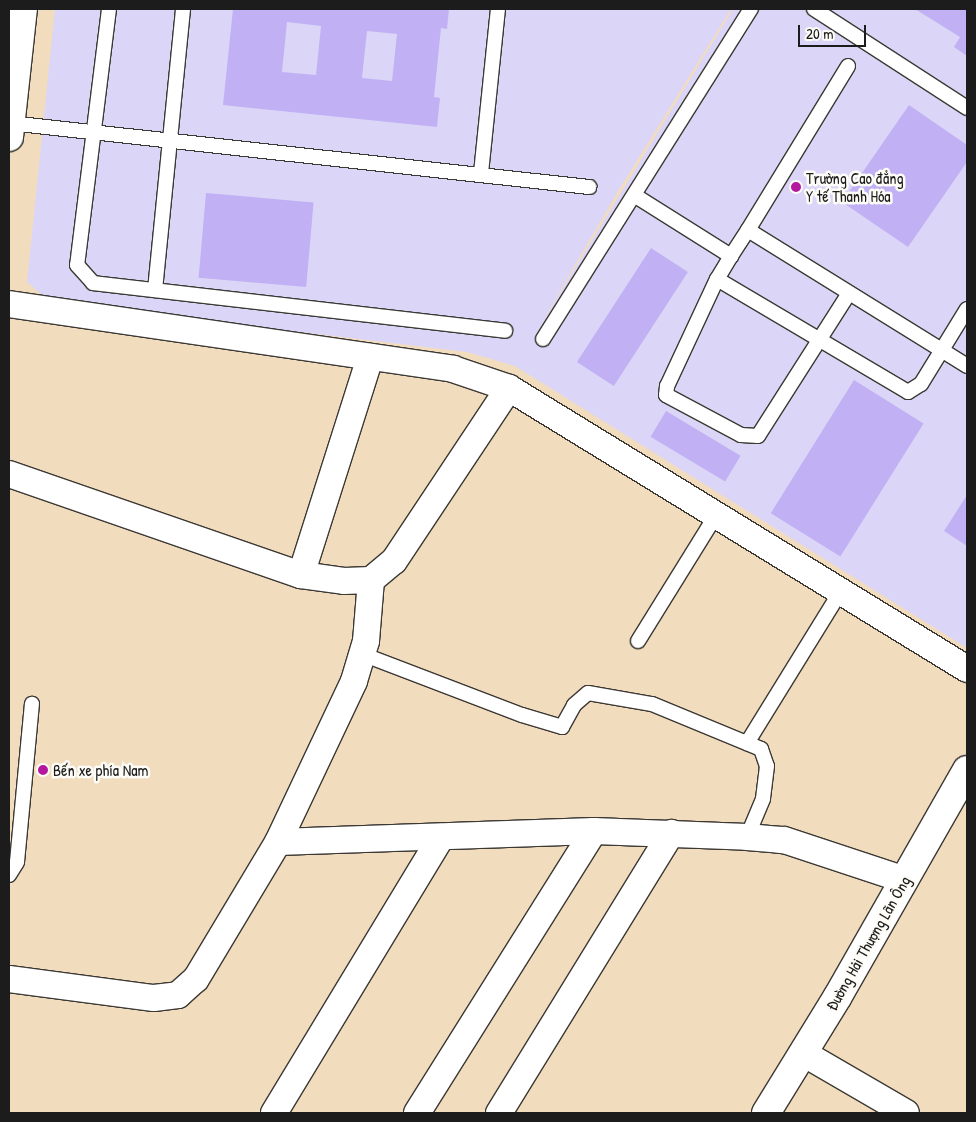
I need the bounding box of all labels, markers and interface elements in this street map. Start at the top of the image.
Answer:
scale bar [801,15,868,47]
text: 20 m [806,23,833,44]
place label: Trường Cao đẳng Y tế Thanh Hóa [806,168,904,206]
marker: Trường Cao đẳng Y tế Thanh Hóa [790,181,802,193]
place label: Bến xe phía Nam [53,760,148,780]
marker: Bến xe phía Nam [37,764,49,776]
street label: Đường Hải Thượng Lãn Ông [822,872,914,1014]

